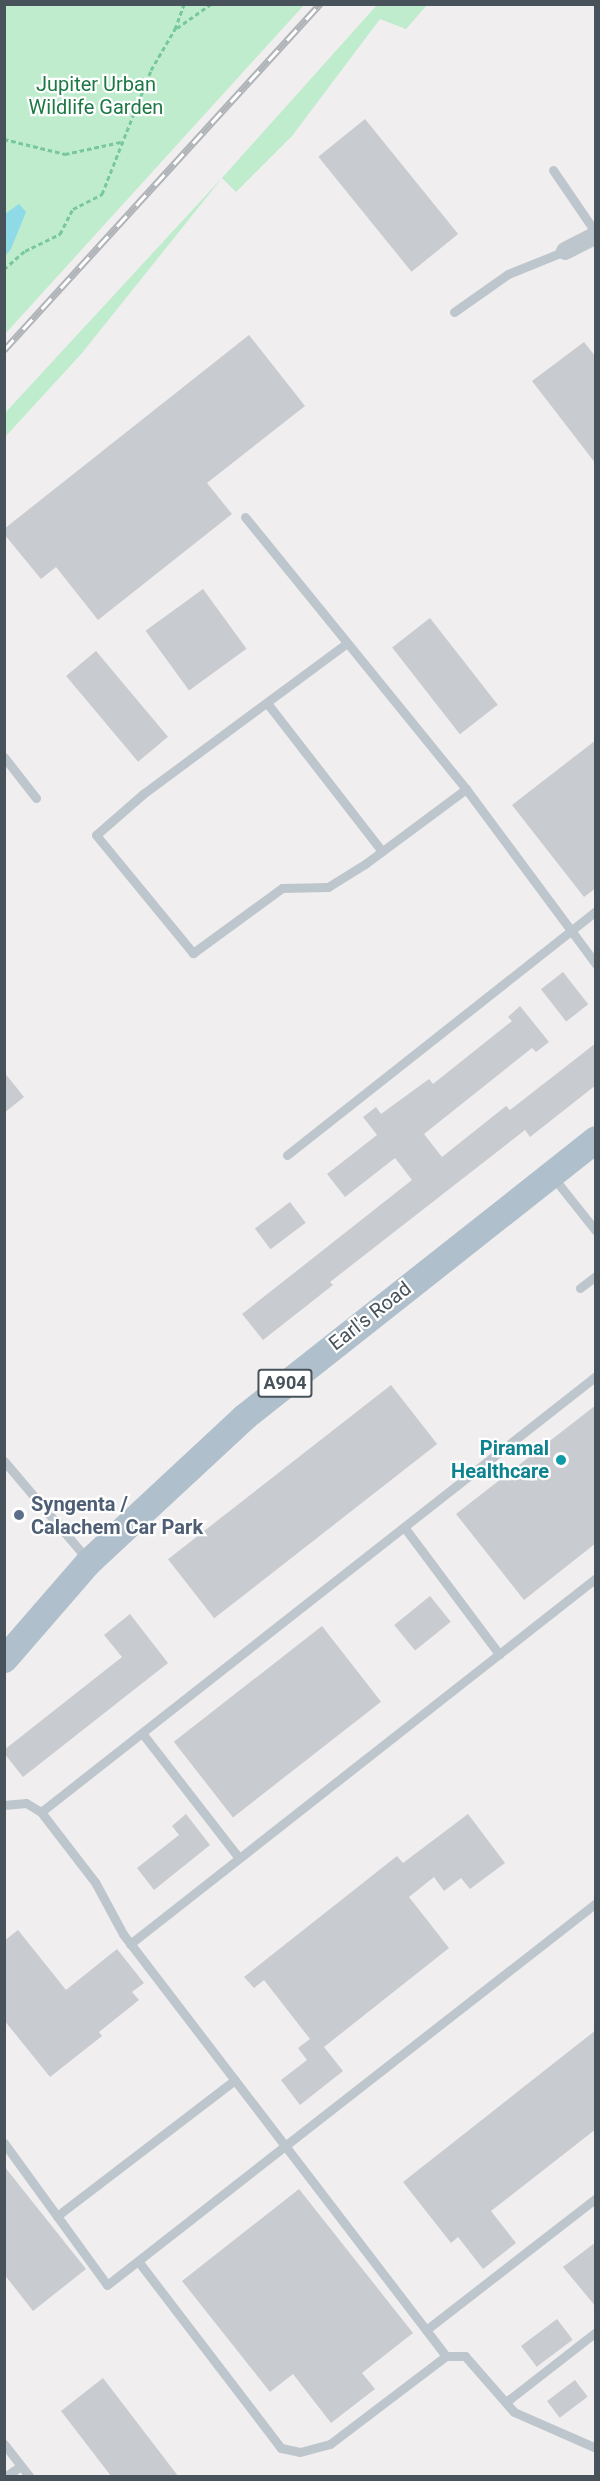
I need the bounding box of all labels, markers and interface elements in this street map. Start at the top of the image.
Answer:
park label: Jupiter Urban Wildlife Garden [29,72,163,119]
street label: Earl's Road [324,1276,416,1356]
road number: A904 [256,1368,314,1398]
place label: Piramal Healthcare [451,1436,549,1483]
marker: Piramal Healthcare [554,1453,568,1467]
place label: Syngenta / Calachem Car Park [31,1492,203,1539]
marker: Syngenta / Calachem Car Park [12,1508,26,1522]

